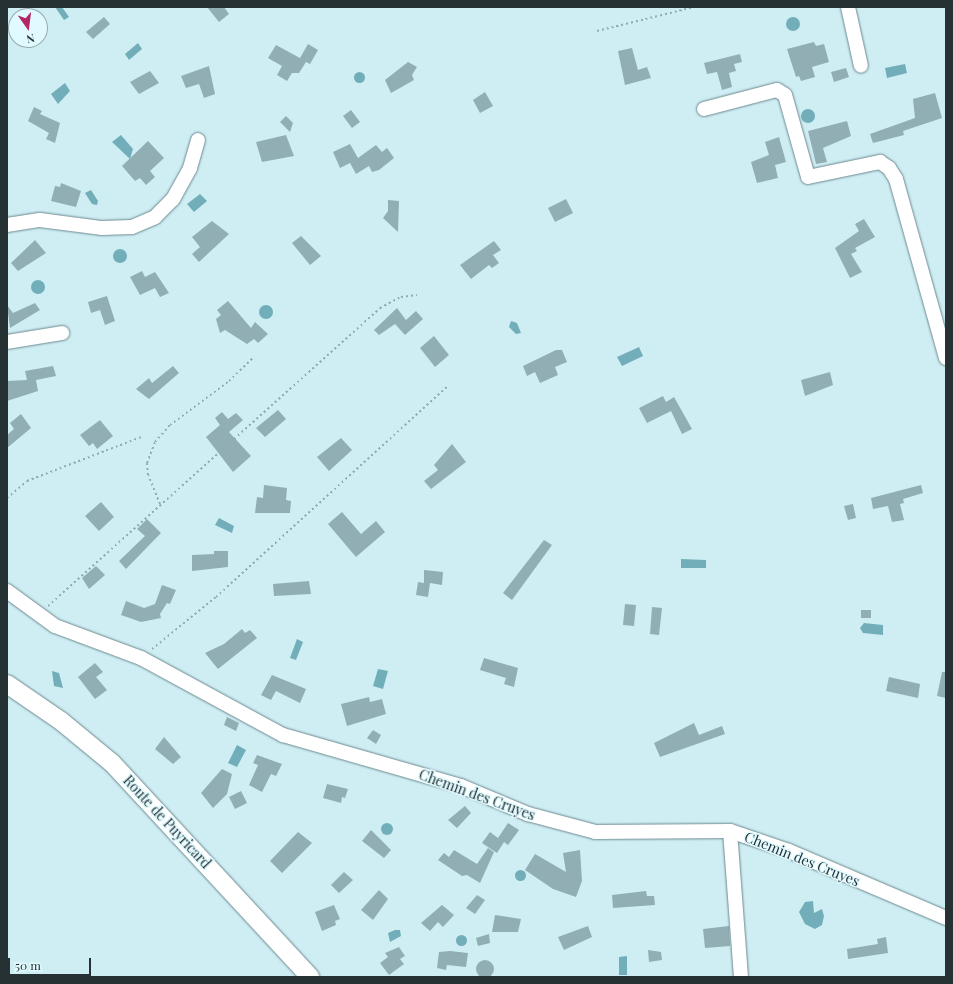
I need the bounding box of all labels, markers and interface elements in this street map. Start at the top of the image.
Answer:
north arrow [8,8,48,48]
text: N [25,31,36,47]
street label: Chemin des Cruyes [417,766,537,824]
street label: Route de Puyricard [120,772,214,872]
street label: Chemin des Cruyes [742,828,862,890]
scale bar [10,950,93,976]
text: 50 m [15,957,41,973]

